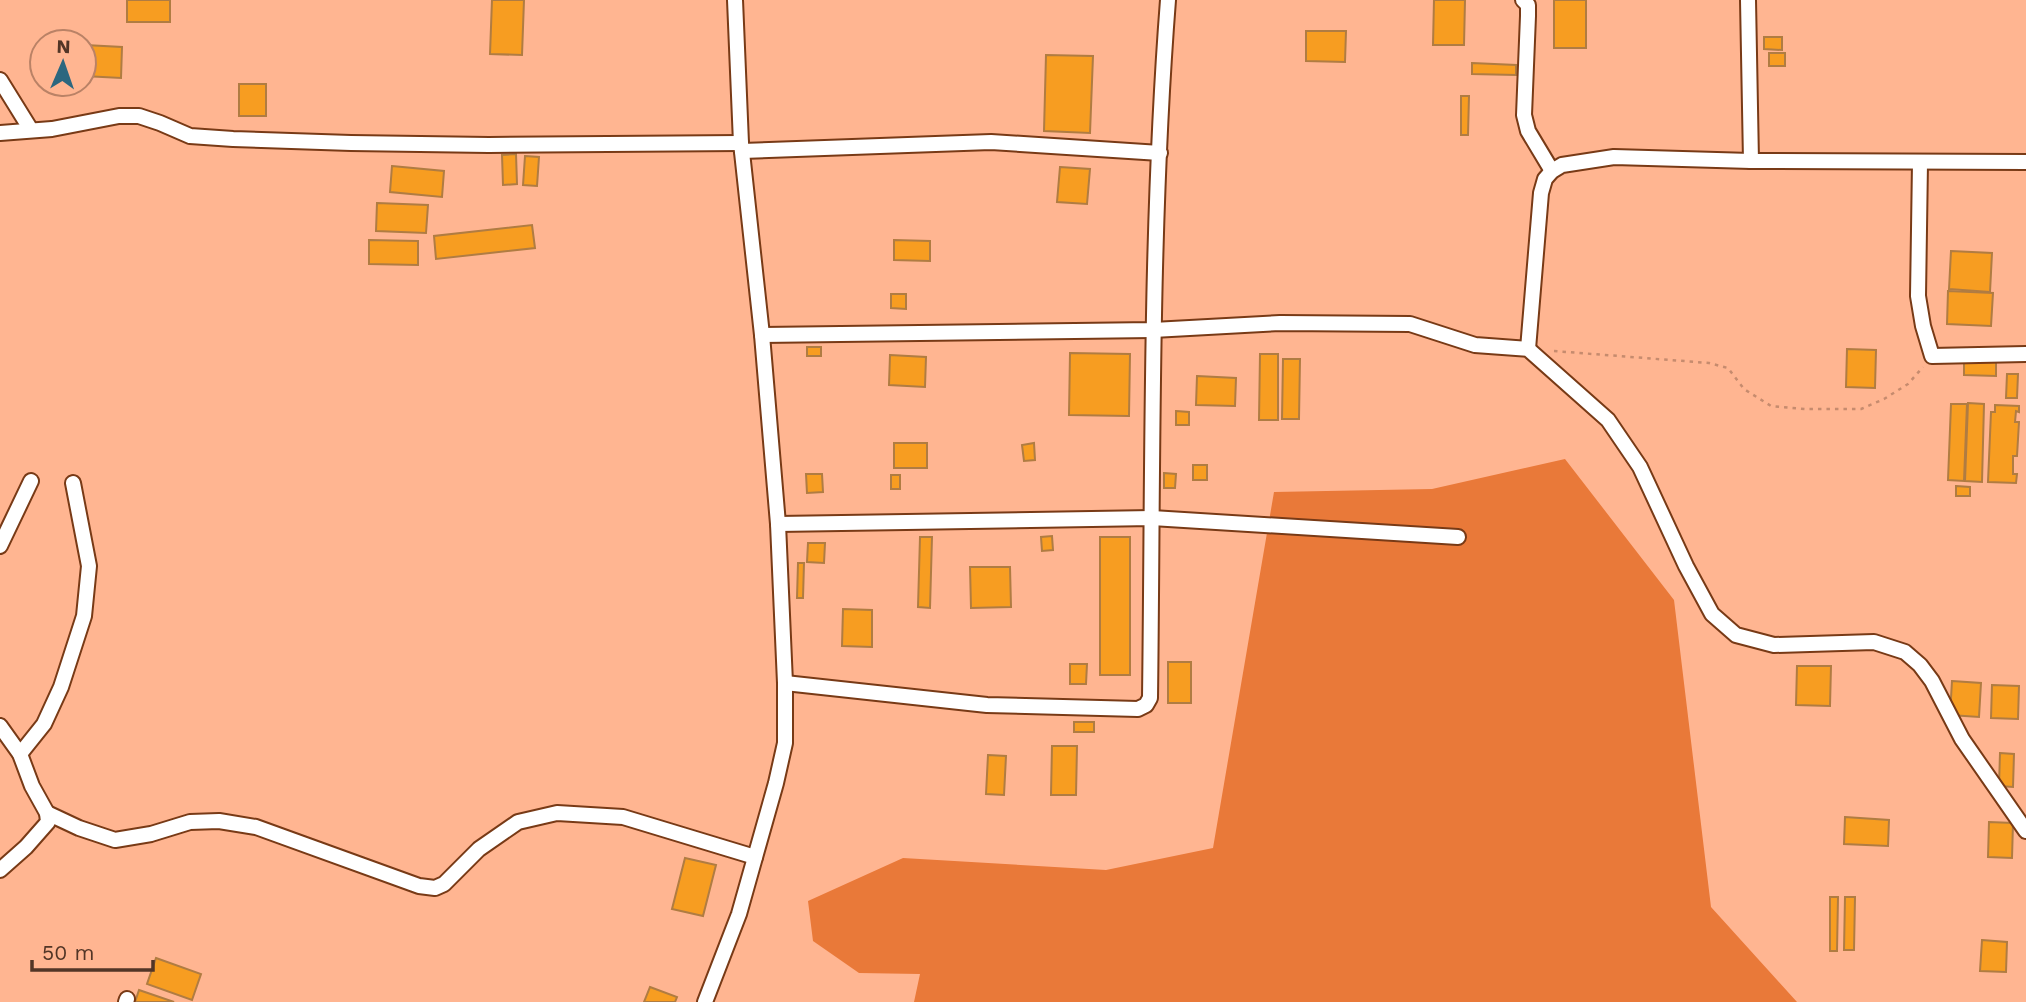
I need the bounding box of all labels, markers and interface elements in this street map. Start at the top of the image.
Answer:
north arrow [28,28,98,98]
text: N [56,35,71,58]
scale bar [32,928,152,972]
text: 50 m [42,940,94,965]

